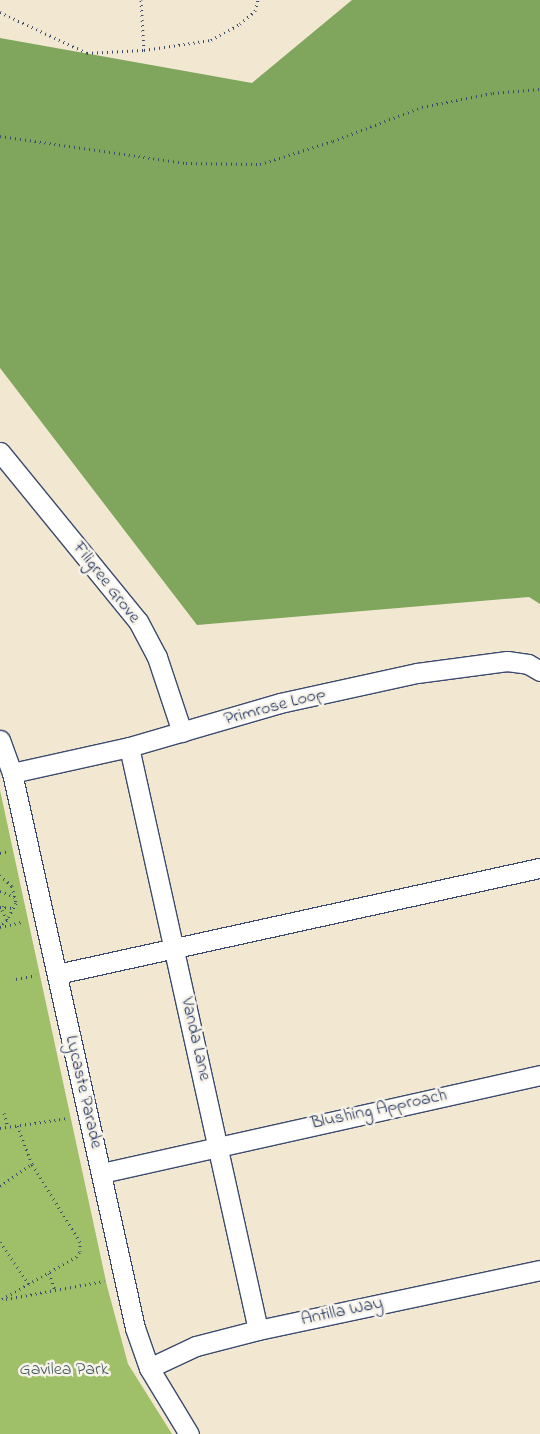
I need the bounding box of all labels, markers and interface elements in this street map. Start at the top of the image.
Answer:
street label: Filigree Grove [68,538,144,628]
street label: Primrose Loop [222,683,328,731]
street label: Vanda Lane [175,995,215,1083]
street label: Lycaste Parade [60,1033,106,1151]
street label: Blushing Approach [309,1085,449,1135]
street label: Antilla Way [299,1293,385,1331]
park label: Gavilea Park [19,1359,109,1381]

